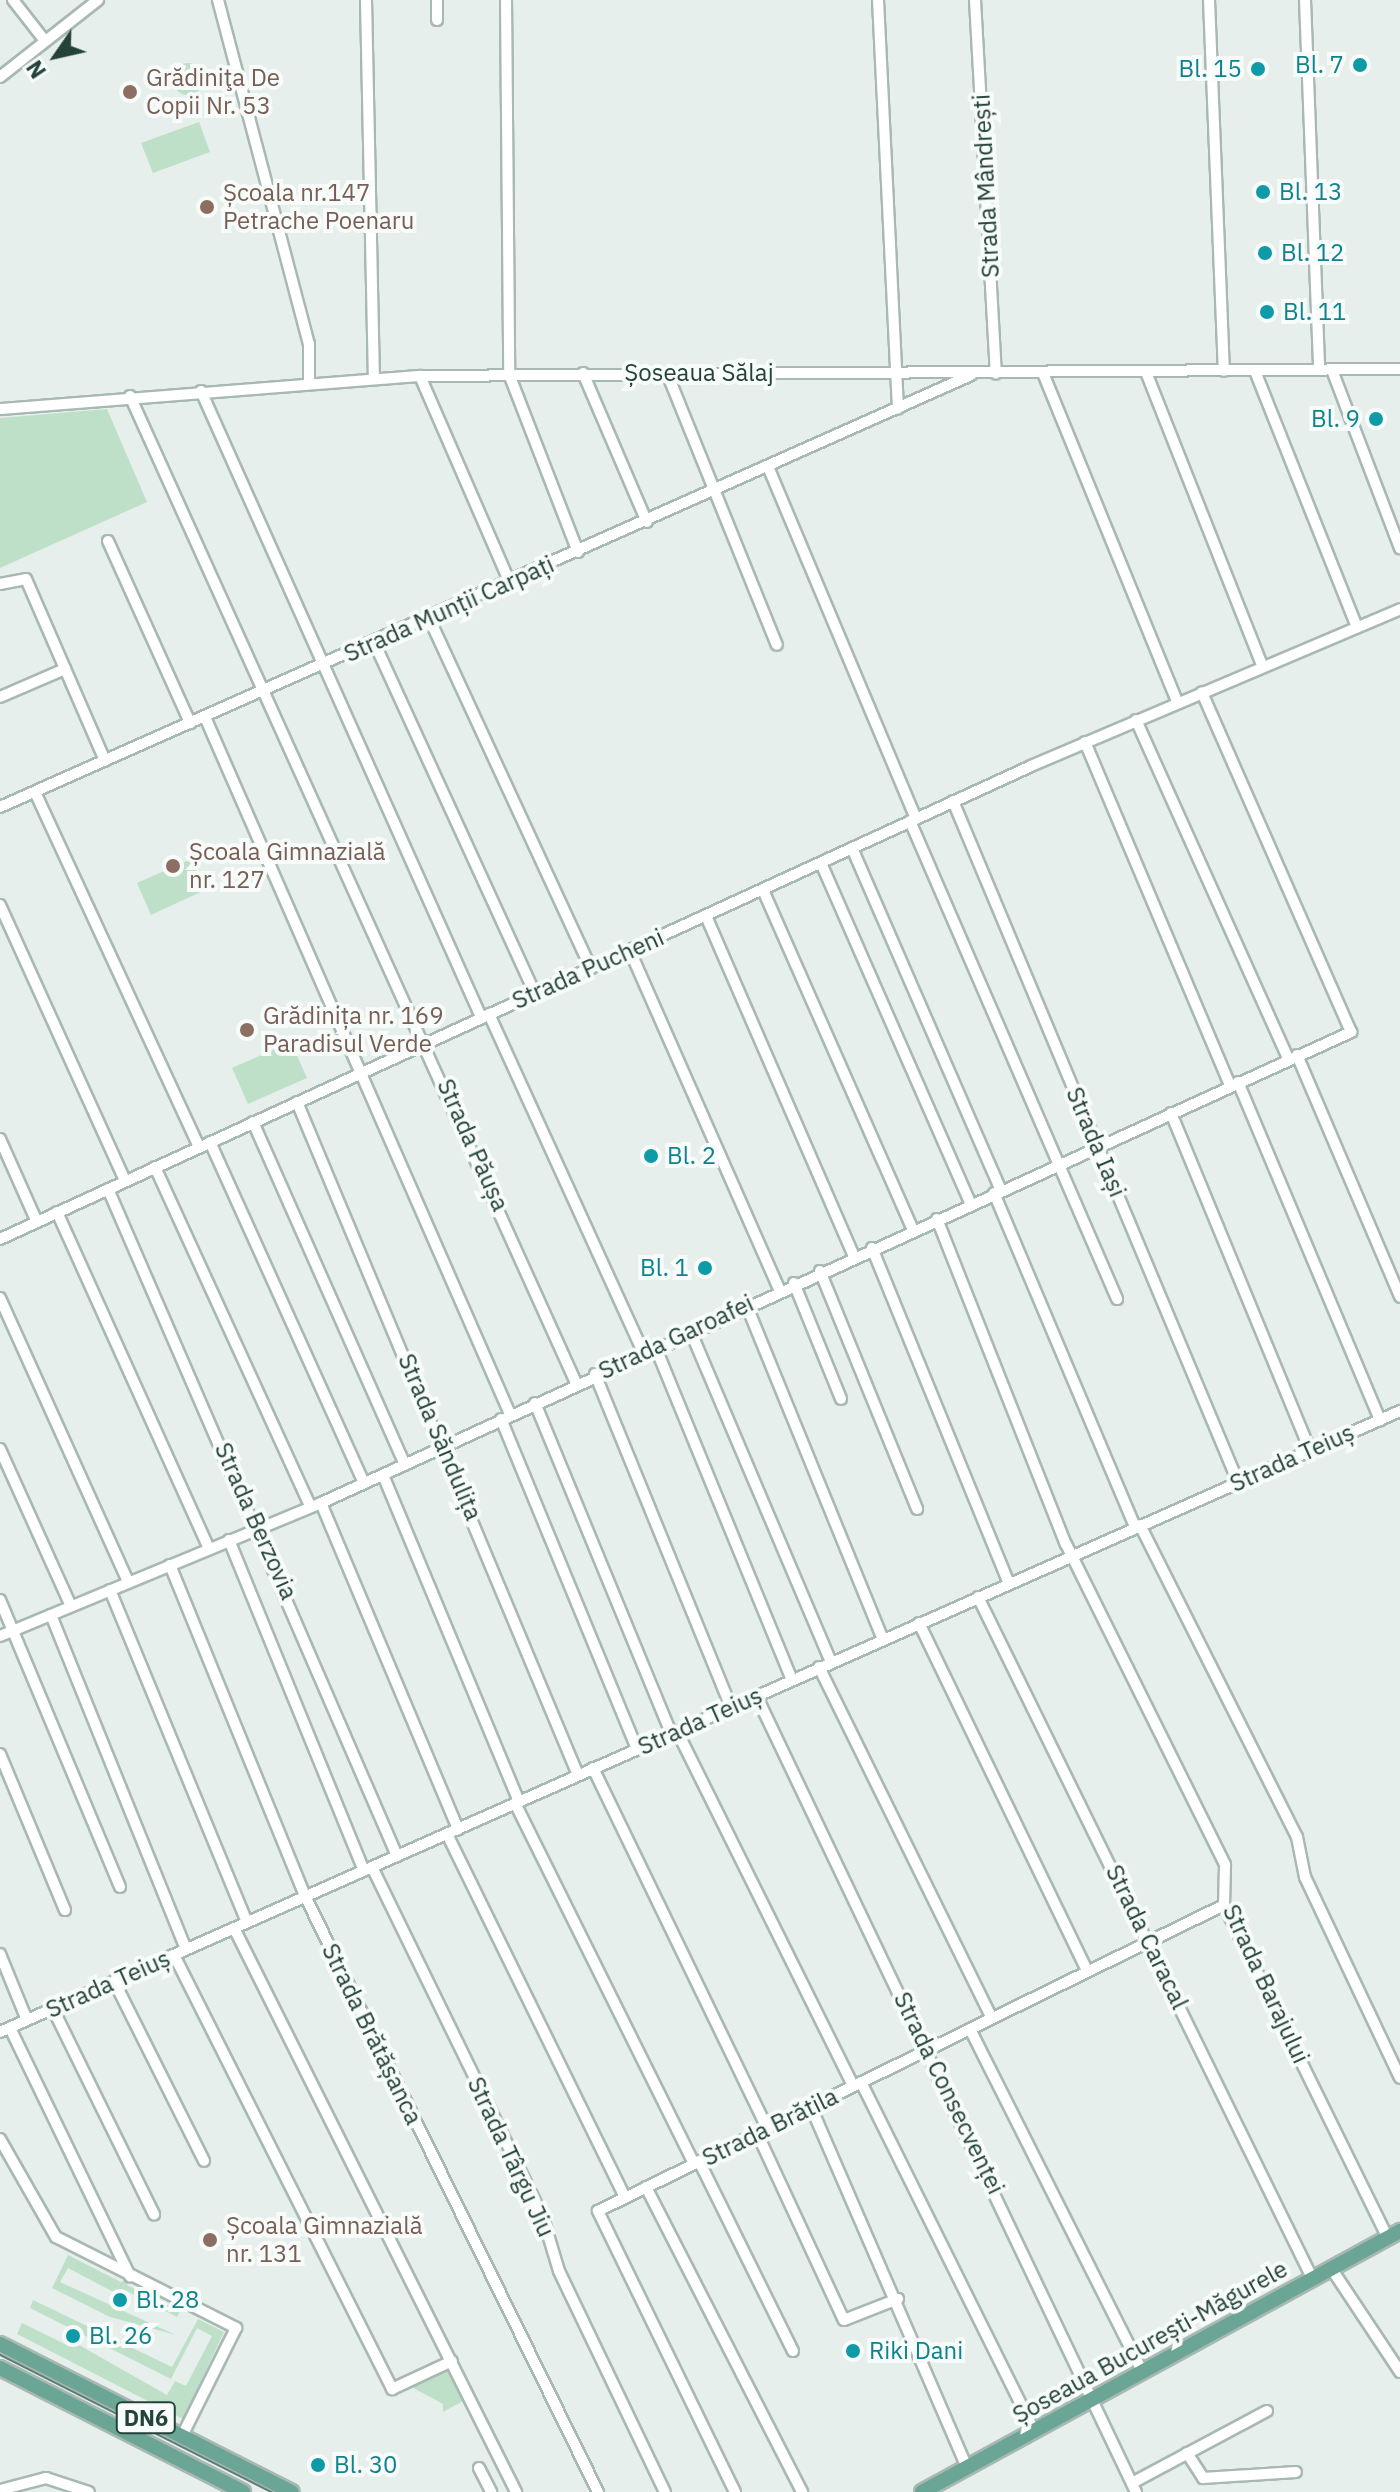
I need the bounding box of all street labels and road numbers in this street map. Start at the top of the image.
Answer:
street label: Strada Mândrești [967,93,1005,279]
street label: Șoseaua Sălaj [624,359,774,387]
street label: Strada Munții Carpați [340,550,558,668]
street label: Strada Pucheni [508,923,668,1015]
street label: Strada Păușa [431,1074,515,1216]
street label: Strada Iași [1060,1083,1132,1201]
street label: Strada Garoafei [594,1289,758,1385]
street label: Strada Săndulița [392,1349,488,1525]
street label: Strada Teiuș [1225,1418,1359,1498]
street label: Strada Berzovia [209,1438,303,1604]
street label: Strada Teiuș [633,1681,767,1761]
street label: Strada Caracal [1100,1860,1194,2014]
street label: Strada Barajului [1217,1900,1315,2068]
street label: Strada Brătășanca [316,1939,428,2129]
street label: Strada Teiuș [41,1944,175,2024]
street label: Strada Consecvenței [888,1987,1010,2199]
street label: Strada Târgu Jiu [461,2072,561,2242]
street label: Strada Brătila [698,2082,842,2172]
street label: Șoseaua București-Măgurele [1008,2254,1292,2430]
road number: DN6 [114,2400,178,2436]

